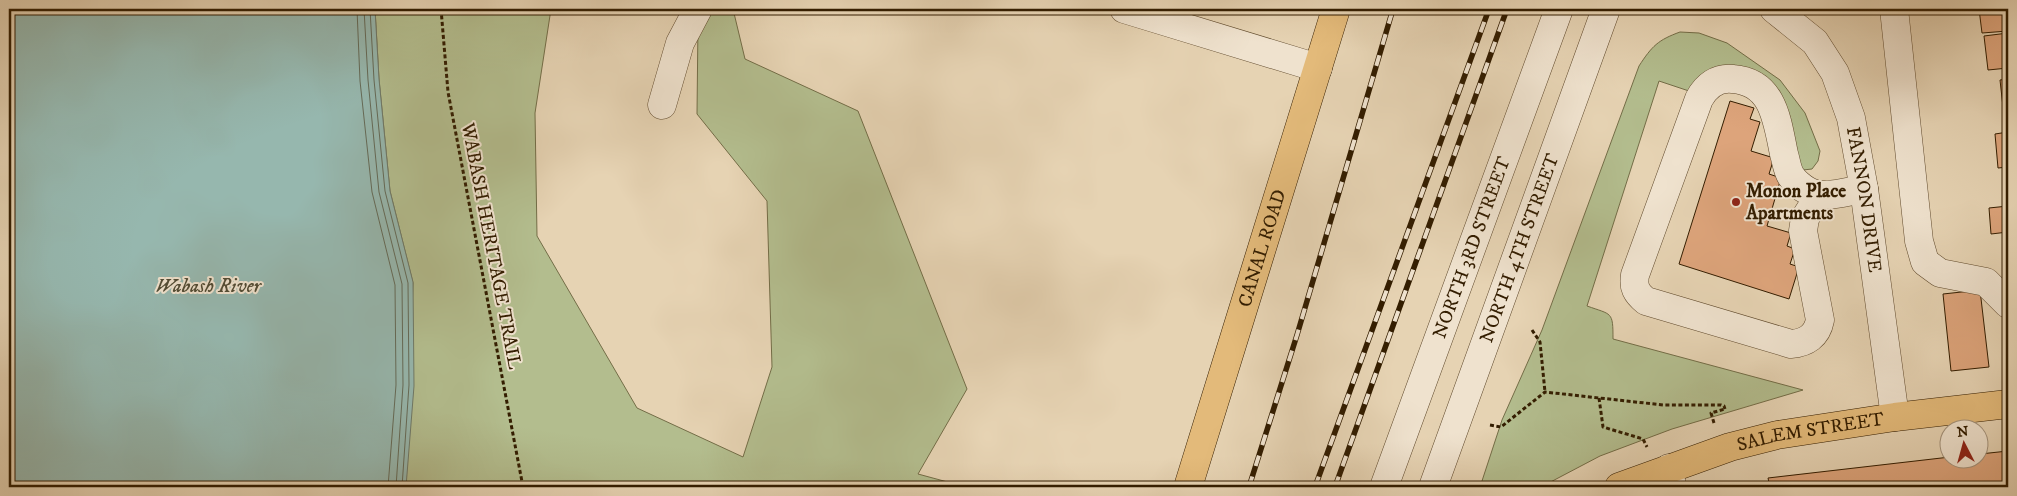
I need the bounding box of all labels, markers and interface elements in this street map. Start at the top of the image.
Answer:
street label: WABASH HERITAGE TRAIL [456,120,526,371]
street label: FANNON DRIVE [1841,125,1887,274]
street label: NORTH 4TH STREET [1475,150,1564,346]
street label: NORTH 3RD STREET [1428,153,1516,342]
place label: Monon Place Apartments [1745,180,1846,225]
street label: CANAL ROAD [1233,187,1291,310]
marker: Monon Place Apartments [1730,196,1742,208]
water label: Wabash River [155,274,263,299]
street label: SALEM STREET [1734,407,1886,456]
north arrow [1940,418,1990,468]
text: N [1956,422,1970,442]

